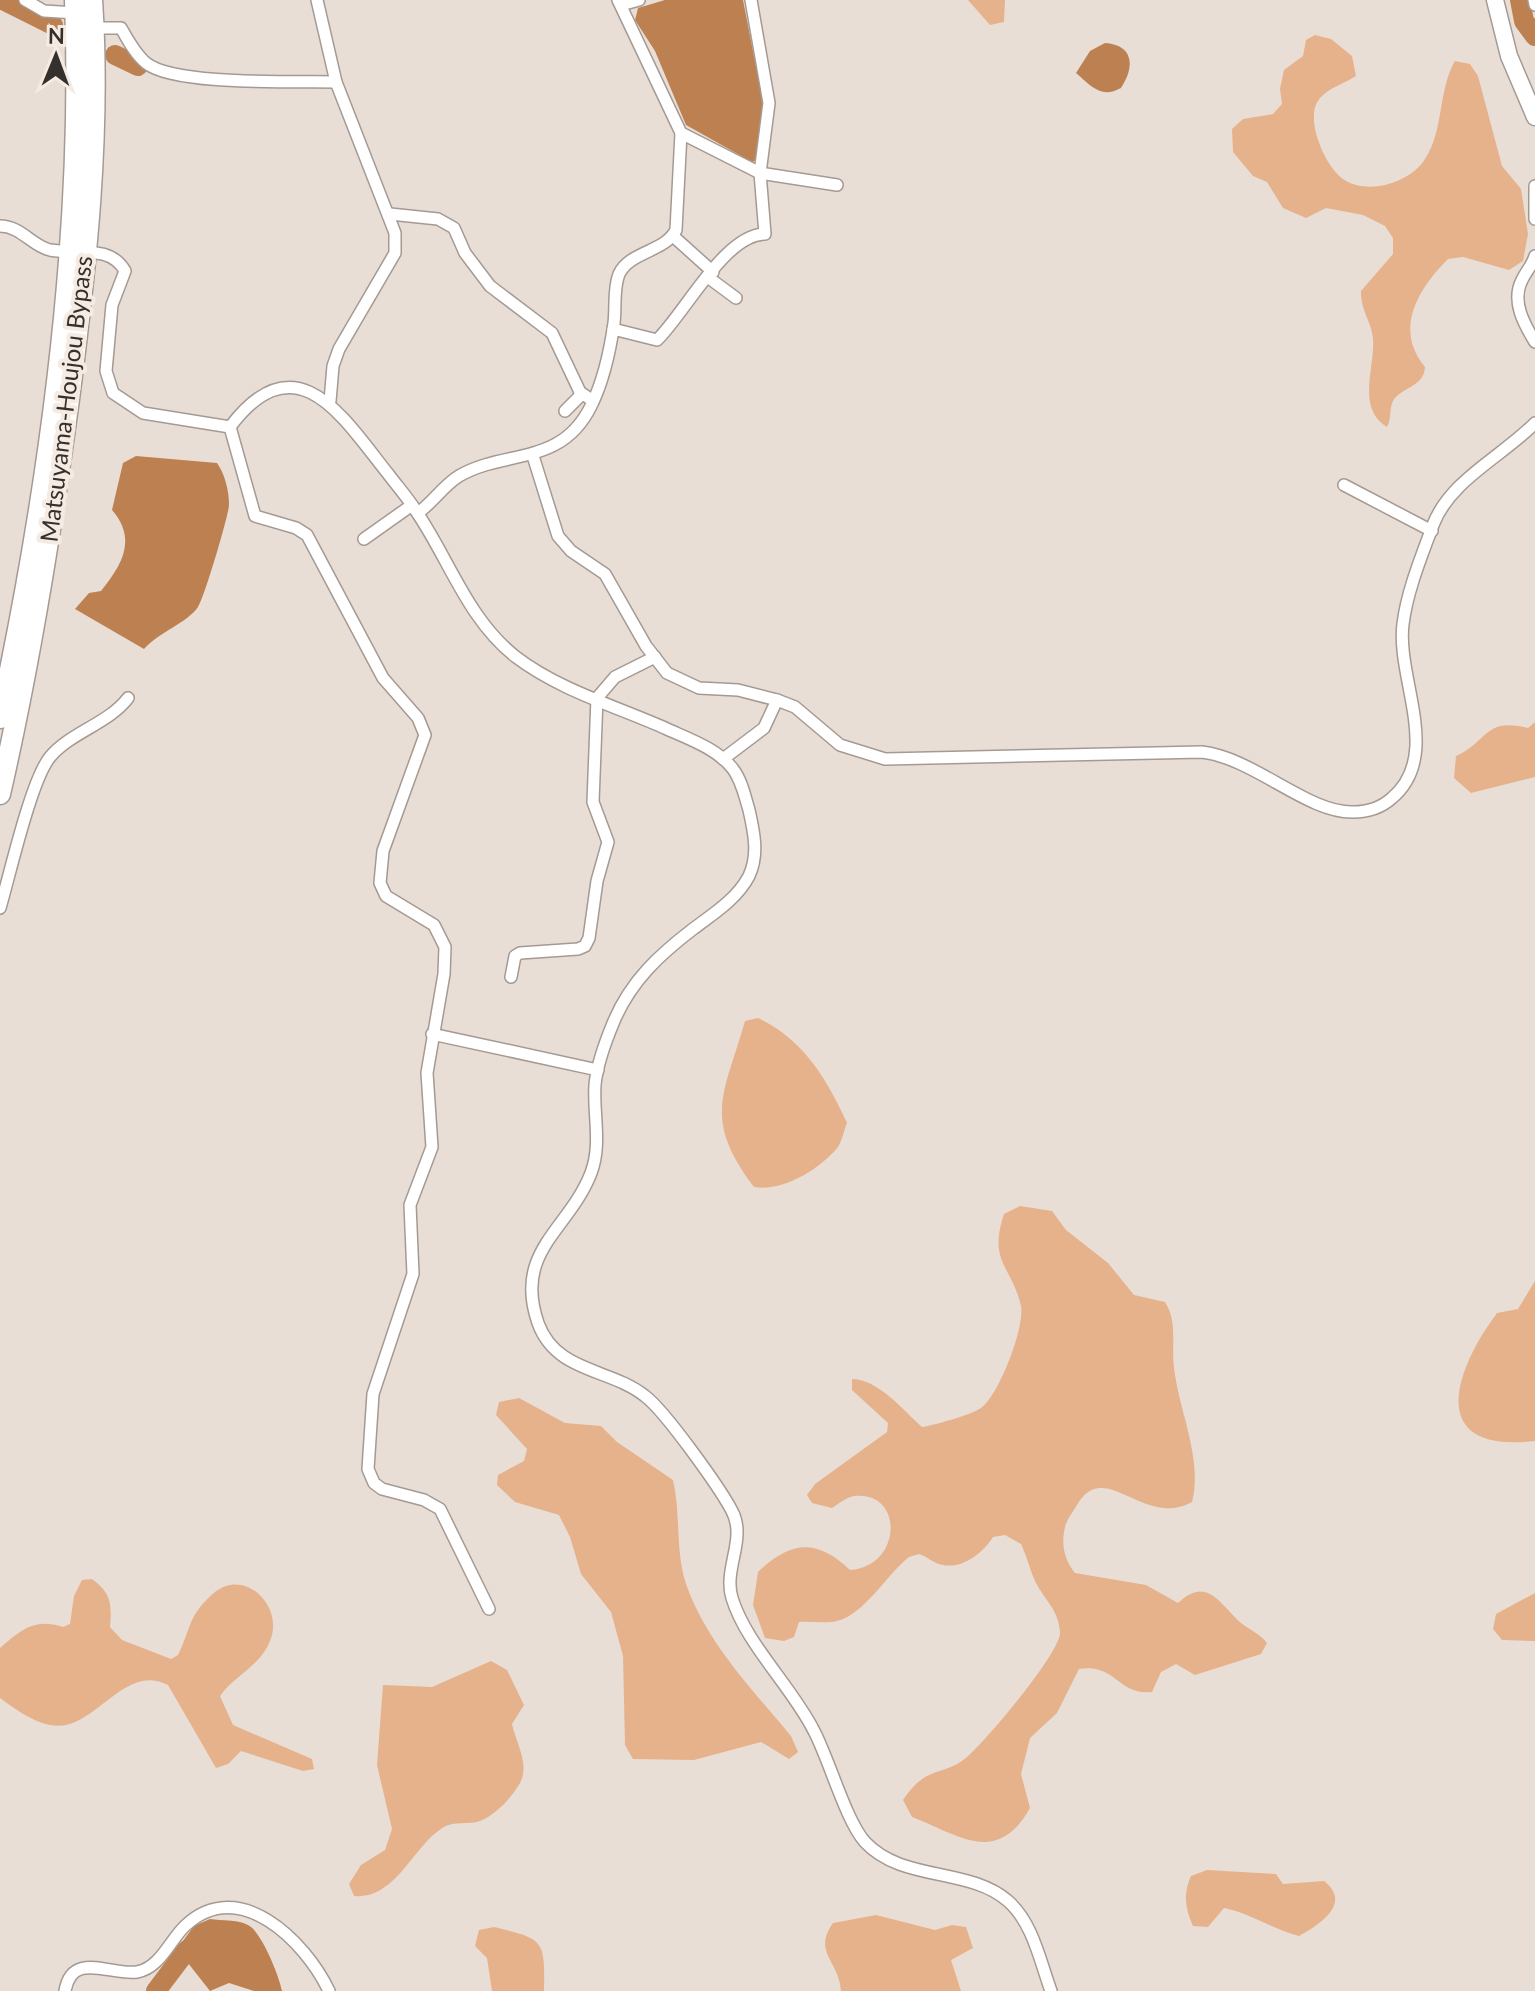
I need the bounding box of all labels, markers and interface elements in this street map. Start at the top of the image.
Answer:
north arrow [16,16,96,96]
text: N [48,22,65,49]
street label: Matsuyama-Houjou Bypass [34,254,97,544]

